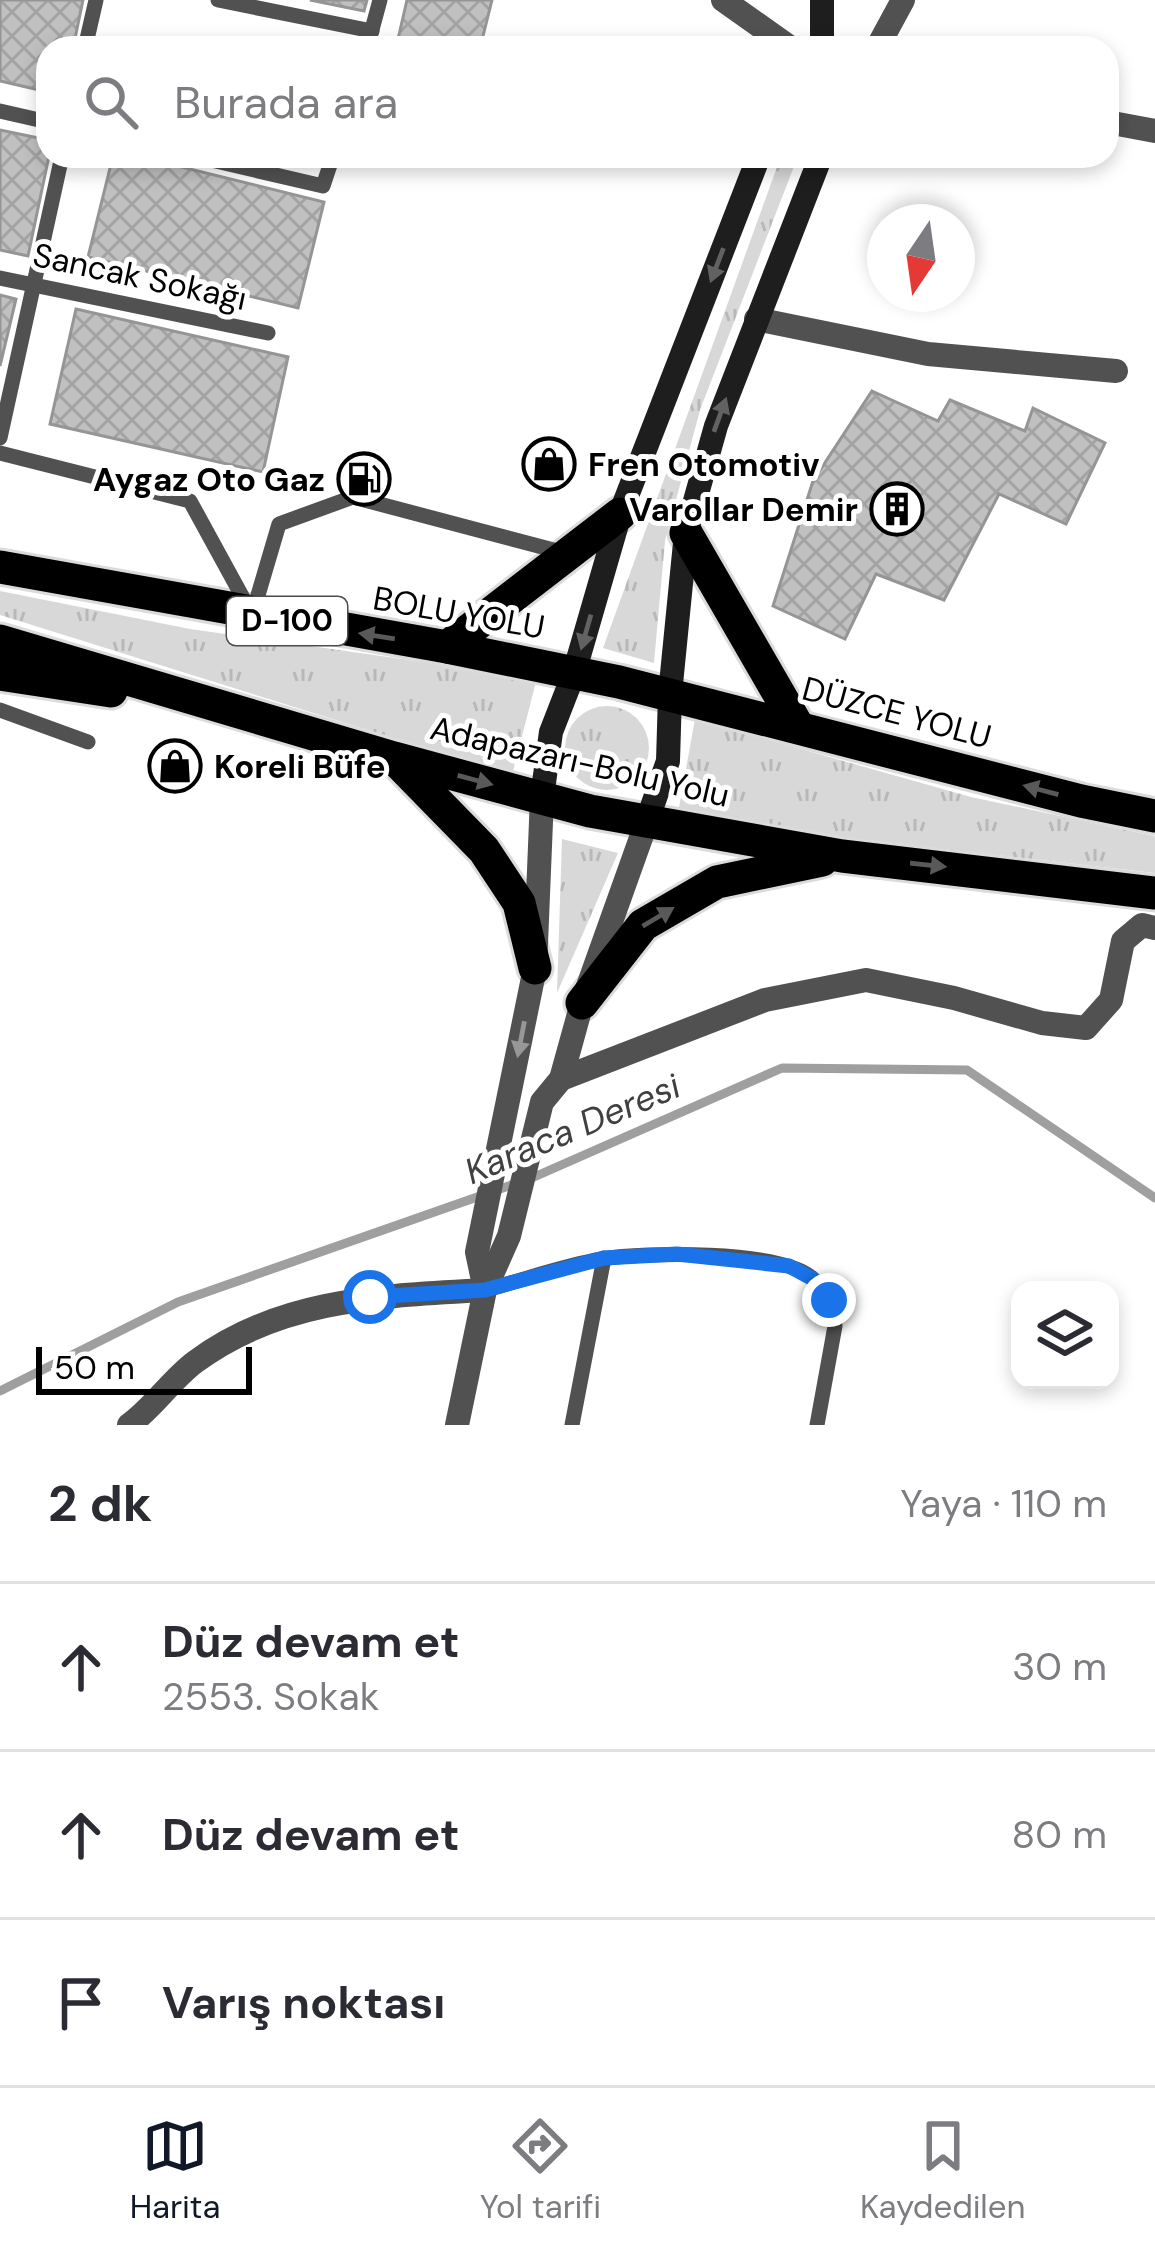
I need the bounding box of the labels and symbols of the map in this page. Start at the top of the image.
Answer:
north arrow [867,204,975,312]
street label: Sancak Sokağı [29,233,251,320]
one-way arrow [706,247,725,283]
one-way arrow [712,397,730,433]
shop icon: Fren Otomotiv [521,436,577,492]
place label: Fren Otomotiv [588,443,820,486]
fuel station icon: Aygaz Oto Gaz [336,451,392,507]
place label: Aygaz Oto Gaz [93,458,325,501]
building icon: Varollar Demir [869,481,925,537]
place label: Varollar Demir [629,488,858,531]
street label: BOLU YOLU [370,576,548,649]
road number: D-100 [227,597,347,645]
one-way arrow [576,614,594,651]
one-way arrow [357,626,395,644]
street label: DÜZCE YOLU [798,667,996,758]
street label: Adapazarı-Bolu Yolu [426,706,734,817]
shop icon: Koreli Büfe [147,738,203,794]
place label: Koreli Büfe [214,745,386,788]
one-way arrow [457,771,494,790]
one-way arrow [1022,780,1059,799]
one-way arrow [910,856,947,875]
one-way arrow [642,906,675,928]
one-way arrow [511,1020,530,1058]
water label: Karaca Deresi [458,1062,688,1195]
route start [343,1270,397,1324]
route end [802,1273,856,1327]
scale bar [36,1341,252,1394]

